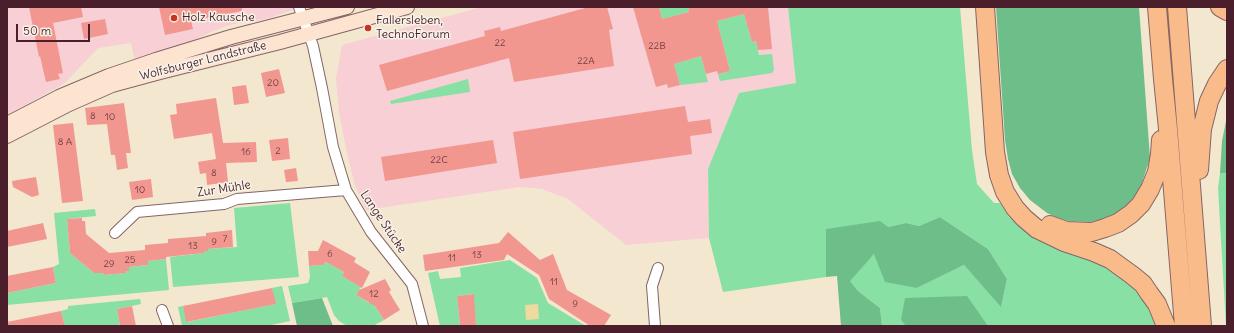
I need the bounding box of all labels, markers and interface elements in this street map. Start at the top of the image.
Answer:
place label: Holz Kausche [182,11,255,25]
marker: Holz Kausche [169,13,179,23]
place label: Fallersleben, TechnoForum [376,14,450,42]
scale bar [18,16,92,42]
text: 50 m [23,23,51,38]
marker: Fallersleben, TechnoForum [363,23,373,33]
house number: 22 [495,37,505,49]
street label: Wolfsburger Landstraße [138,38,268,84]
house number: 22B [648,40,666,52]
house number: 22A [577,55,595,67]
house number: 20 [267,77,279,89]
house number: 8 [90,110,96,122]
house number: 10 [105,111,115,123]
house number: 8 A [58,136,72,148]
house number: 2 [275,145,281,157]
house number: 16 [241,146,251,158]
house number: 22C [430,154,448,166]
house number: 8 [211,167,217,179]
street label: Zur Mühle [196,178,252,200]
house number: 10 [135,184,145,196]
street label: Lange Stücke [357,188,409,256]
house number: 7 [223,233,227,245]
house number: 9 [211,236,217,248]
house number: 13 [188,240,198,252]
house number: 6 [327,248,333,260]
house number: 13 [472,249,482,261]
house number: 11 [448,252,456,264]
house number: 25 [124,254,136,266]
house number: 29 [103,258,115,270]
house number: 11 [550,276,558,288]
house number: 12 [369,288,379,300]
house number: 9 [572,298,578,310]

